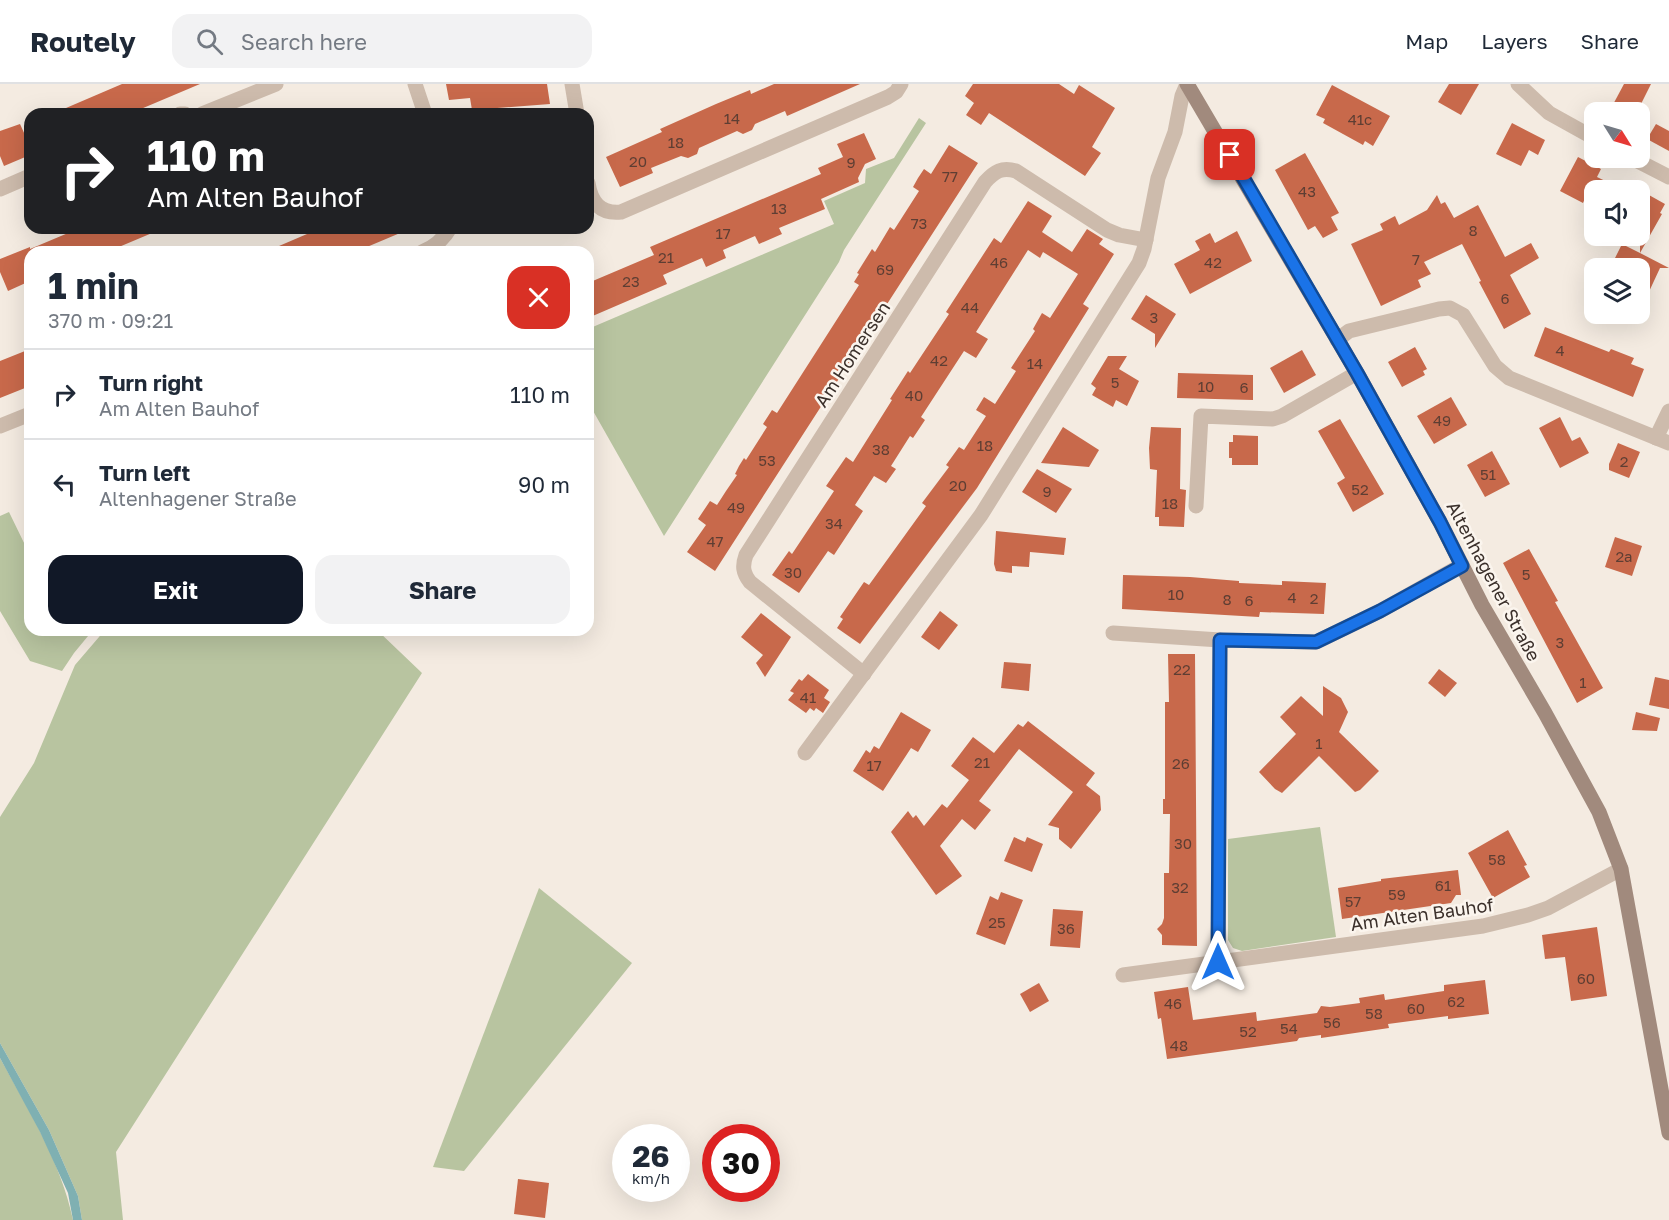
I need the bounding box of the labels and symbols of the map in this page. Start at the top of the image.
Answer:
north arrow [1584,102,1650,168]
house number: 14 [724,109,740,127]
house number: 41c [1348,110,1372,128]
pin [1204,129,1255,180]
house number: 18 [668,133,684,151]
house number: 20 [629,152,647,170]
house number: 9 [846,153,856,171]
house number: 77 [942,167,958,185]
house number: 43 [1298,182,1316,200]
house number: 13 [771,199,787,217]
house number: 73 [911,214,927,232]
house number: 8 [1468,221,1478,239]
house number: 17 [715,224,731,242]
house number: 21 [658,248,674,266]
house number: 7 [1412,250,1420,268]
house number: 46 [990,253,1008,271]
house number: 42 [1204,253,1222,271]
house number: 69 [876,260,894,278]
house number: 23 [622,272,640,290]
house number: 6 [1500,289,1510,307]
street label: Am Homersen [810,297,894,411]
house number: 44 [961,298,979,316]
house number: 3 [1150,308,1158,326]
house number: 4 [1555,341,1565,359]
house number: 42 [930,351,948,369]
house number: 14 [1027,354,1043,372]
house number: 5 [1111,373,1119,391]
house number: 10 [1198,377,1214,395]
house number: 6 [1239,378,1249,396]
house number: 40 [905,386,923,404]
house number: 49 [1433,411,1451,429]
house number: 18 [977,436,993,454]
house number: 38 [872,440,890,458]
house number: 53 [758,451,776,469]
house number: 2 [1620,452,1628,470]
house number: 51 [1480,465,1496,483]
house number: 20 [949,476,967,494]
house number: 52 [1351,480,1369,498]
house number: 9 [1042,482,1052,500]
house number: 18 [1162,494,1178,512]
street label: Altenhagener Straße [1443,497,1545,665]
house number: 49 [727,498,745,516]
house number: 34 [825,514,843,532]
house number: 47 [706,532,724,550]
house number: 2a [1615,547,1633,565]
house number: 30 [784,563,802,581]
house number: 5 [1522,565,1530,583]
house number: 10 [1168,585,1184,603]
house number: 4 [1287,588,1297,606]
house number: 2 [1310,589,1318,607]
house number: 8 [1222,590,1232,608]
house number: 6 [1244,591,1254,609]
house number: 3 [1556,633,1564,651]
house number: 22 [1173,660,1191,678]
house number: 1 [1579,673,1587,691]
house number: 41 [800,688,816,706]
house number: 1 [1315,734,1323,752]
house number: 21 [974,753,990,771]
house number: 26 [1172,754,1190,772]
house number: 17 [866,756,882,774]
house number: 30 [1174,834,1192,852]
house number: 58 [1488,850,1506,868]
house number: 61 [1435,876,1451,894]
house number: 32 [1171,878,1189,896]
house number: 59 [1388,885,1406,903]
house number: 57 [1345,892,1361,910]
street label: Am Alten Bauhof [1349,893,1495,935]
house number: 25 [988,913,1006,931]
house number: 36 [1057,919,1075,937]
position arrow [1186,930,1250,994]
house number: 60 [1577,969,1595,987]
house number: 62 [1447,992,1465,1010]
house number: 46 [1164,994,1182,1012]
house number: 60 [1407,999,1425,1017]
house number: 58 [1365,1004,1383,1022]
house number: 56 [1323,1013,1341,1031]
house number: 54 [1280,1019,1298,1037]
house number: 52 [1239,1022,1257,1040]
house number: 48 [1170,1036,1188,1054]
speed limit sign: 30 [702,1124,780,1202]

